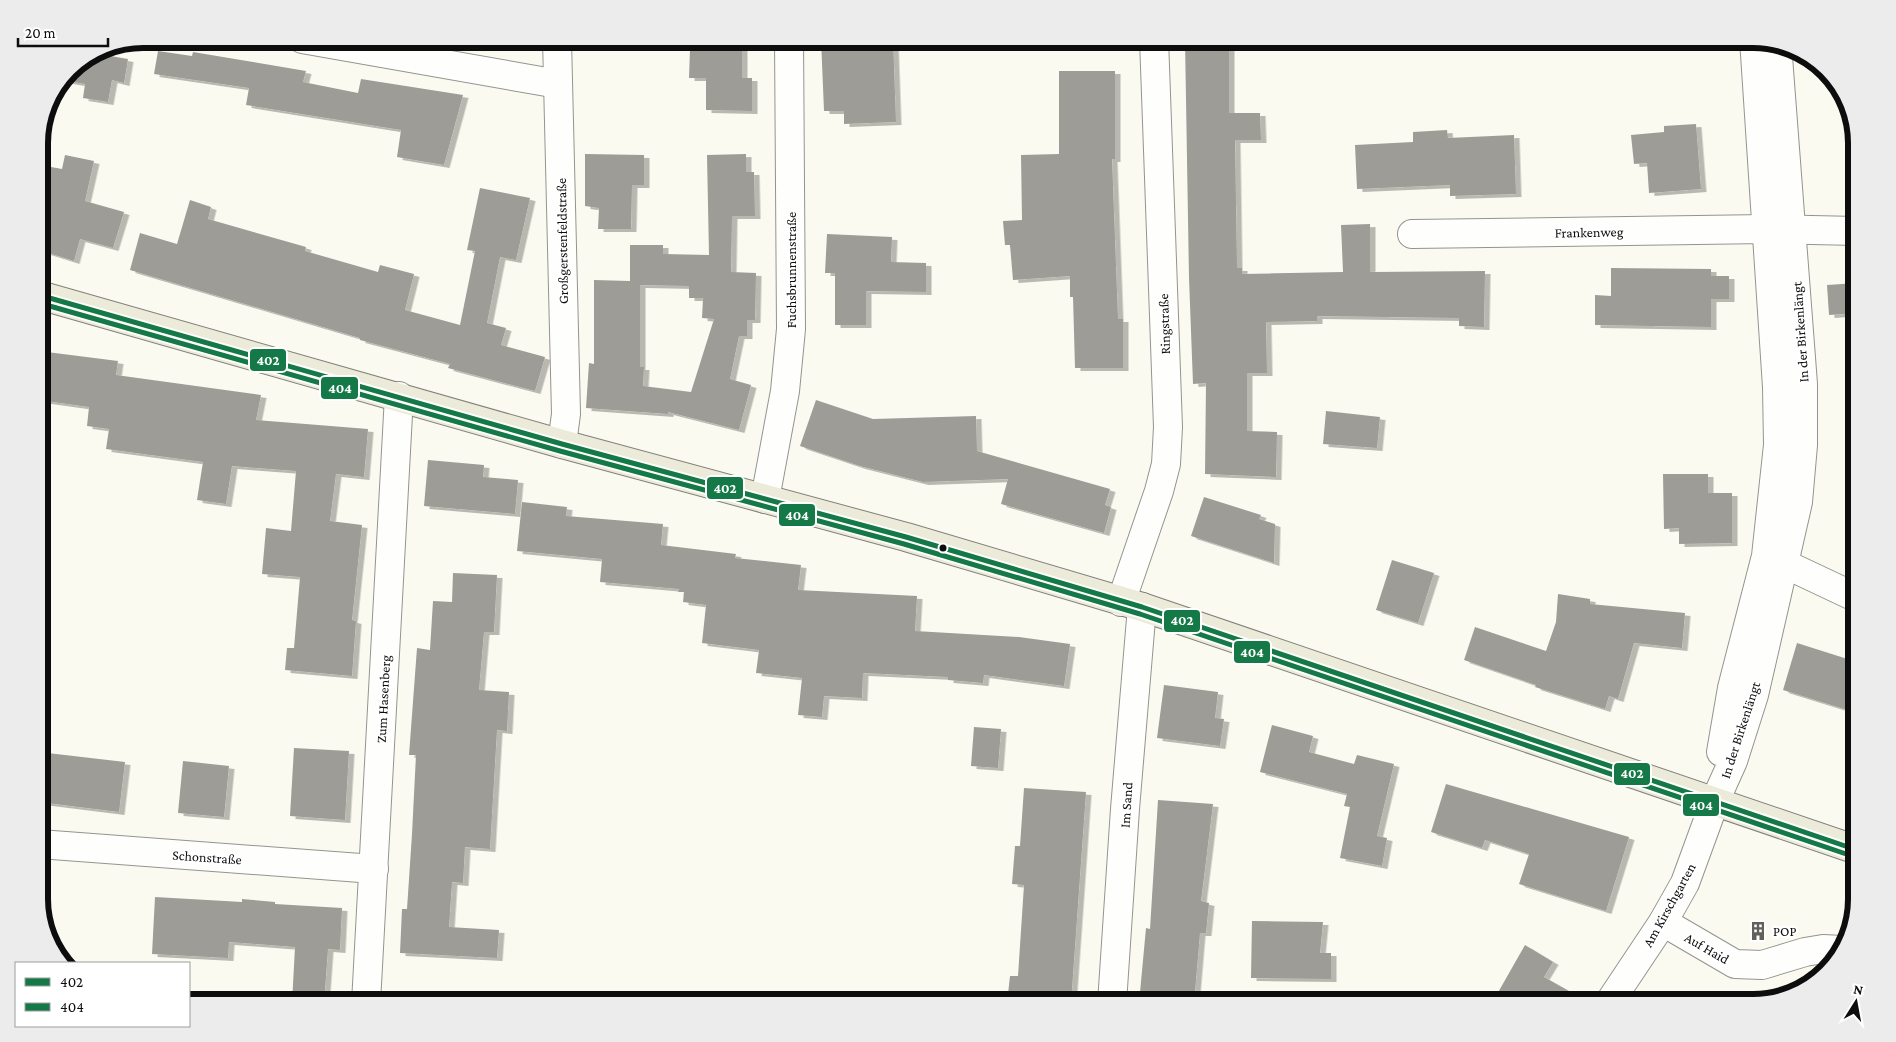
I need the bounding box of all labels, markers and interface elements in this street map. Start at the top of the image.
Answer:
scale bar [18,15,108,47]
text: 20 m [25,25,56,41]
street label: Großgerstenfeldstraße [553,178,571,304]
street label: Fuchsbrunnenstraße [783,212,799,328]
street label: Frankenweg [1554,223,1624,241]
street label: In der Birkenlängt [1788,281,1812,383]
street label: Ringstraße [1155,293,1173,355]
line badge: 402 [249,348,287,372]
text: 402 [256,352,280,368]
line badge: 404 [320,376,359,400]
text: 404 [328,380,352,396]
line badge: 402 [706,476,744,500]
text: 402 [713,480,737,496]
line badge: 404 [778,503,816,527]
text: 404 [785,507,809,523]
unlabelled marker [938,543,948,553]
line badge: 402 [1163,609,1201,633]
text: 402 [1170,612,1194,628]
line badge: 404 [1233,640,1271,664]
text: 404 [1240,644,1264,660]
street label: Zum Hasenberg [373,654,393,743]
street label: In der Birkenlängt [1717,679,1763,781]
line badge: 402 [1613,762,1651,786]
text: 402 [1620,765,1644,781]
street label: Im Sand [1116,781,1136,829]
line badge: 404 [1682,793,1720,817]
text: 404 [1689,797,1713,813]
street label: Schonstraße [172,847,242,867]
street label: Am Kirschgarten [1639,860,1699,950]
building icon: POP [1747,920,1769,942]
place label: POP [1773,923,1796,939]
street label: Auf Haid [1682,929,1733,967]
legend [15,962,190,1027]
text: 402 [60,974,83,990]
north arrow [1831,977,1881,1027]
text: N [1852,980,1865,998]
text: 404 [60,999,84,1015]

